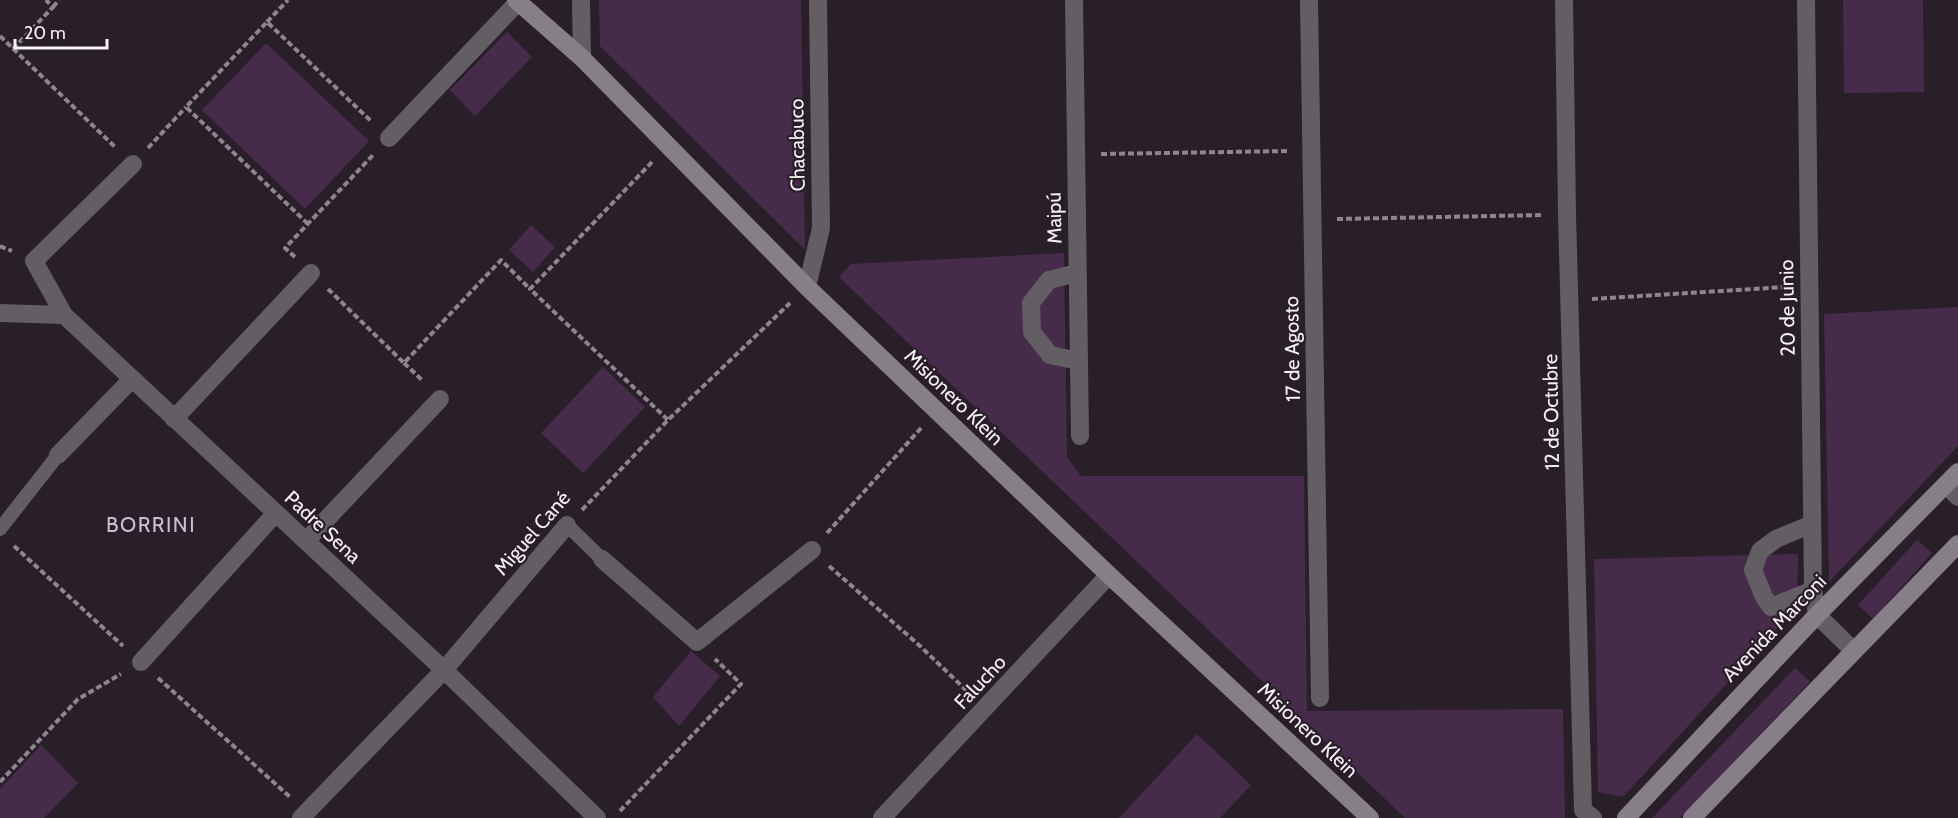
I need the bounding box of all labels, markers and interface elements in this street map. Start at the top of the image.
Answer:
scale bar [15,12,106,50]
text: 20 m [24,22,66,44]
street label: Chacabuco [784,98,810,192]
street label: Maipú [1042,192,1066,244]
street label: 20 de Junio [1774,260,1800,356]
street label: 17 de Agosto [1279,296,1305,402]
street label: Misionero Klein [899,344,1009,450]
street label: 12 de Octubre [1538,354,1564,470]
street label: Padre Sena [280,486,366,569]
street label: Miguel Cané [489,486,575,580]
district label: BORRINI [106,512,196,537]
street label: Avenida Marconi [1717,570,1831,686]
street label: Falucho [949,650,1011,714]
street label: Misionero Klein [1253,677,1363,783]

